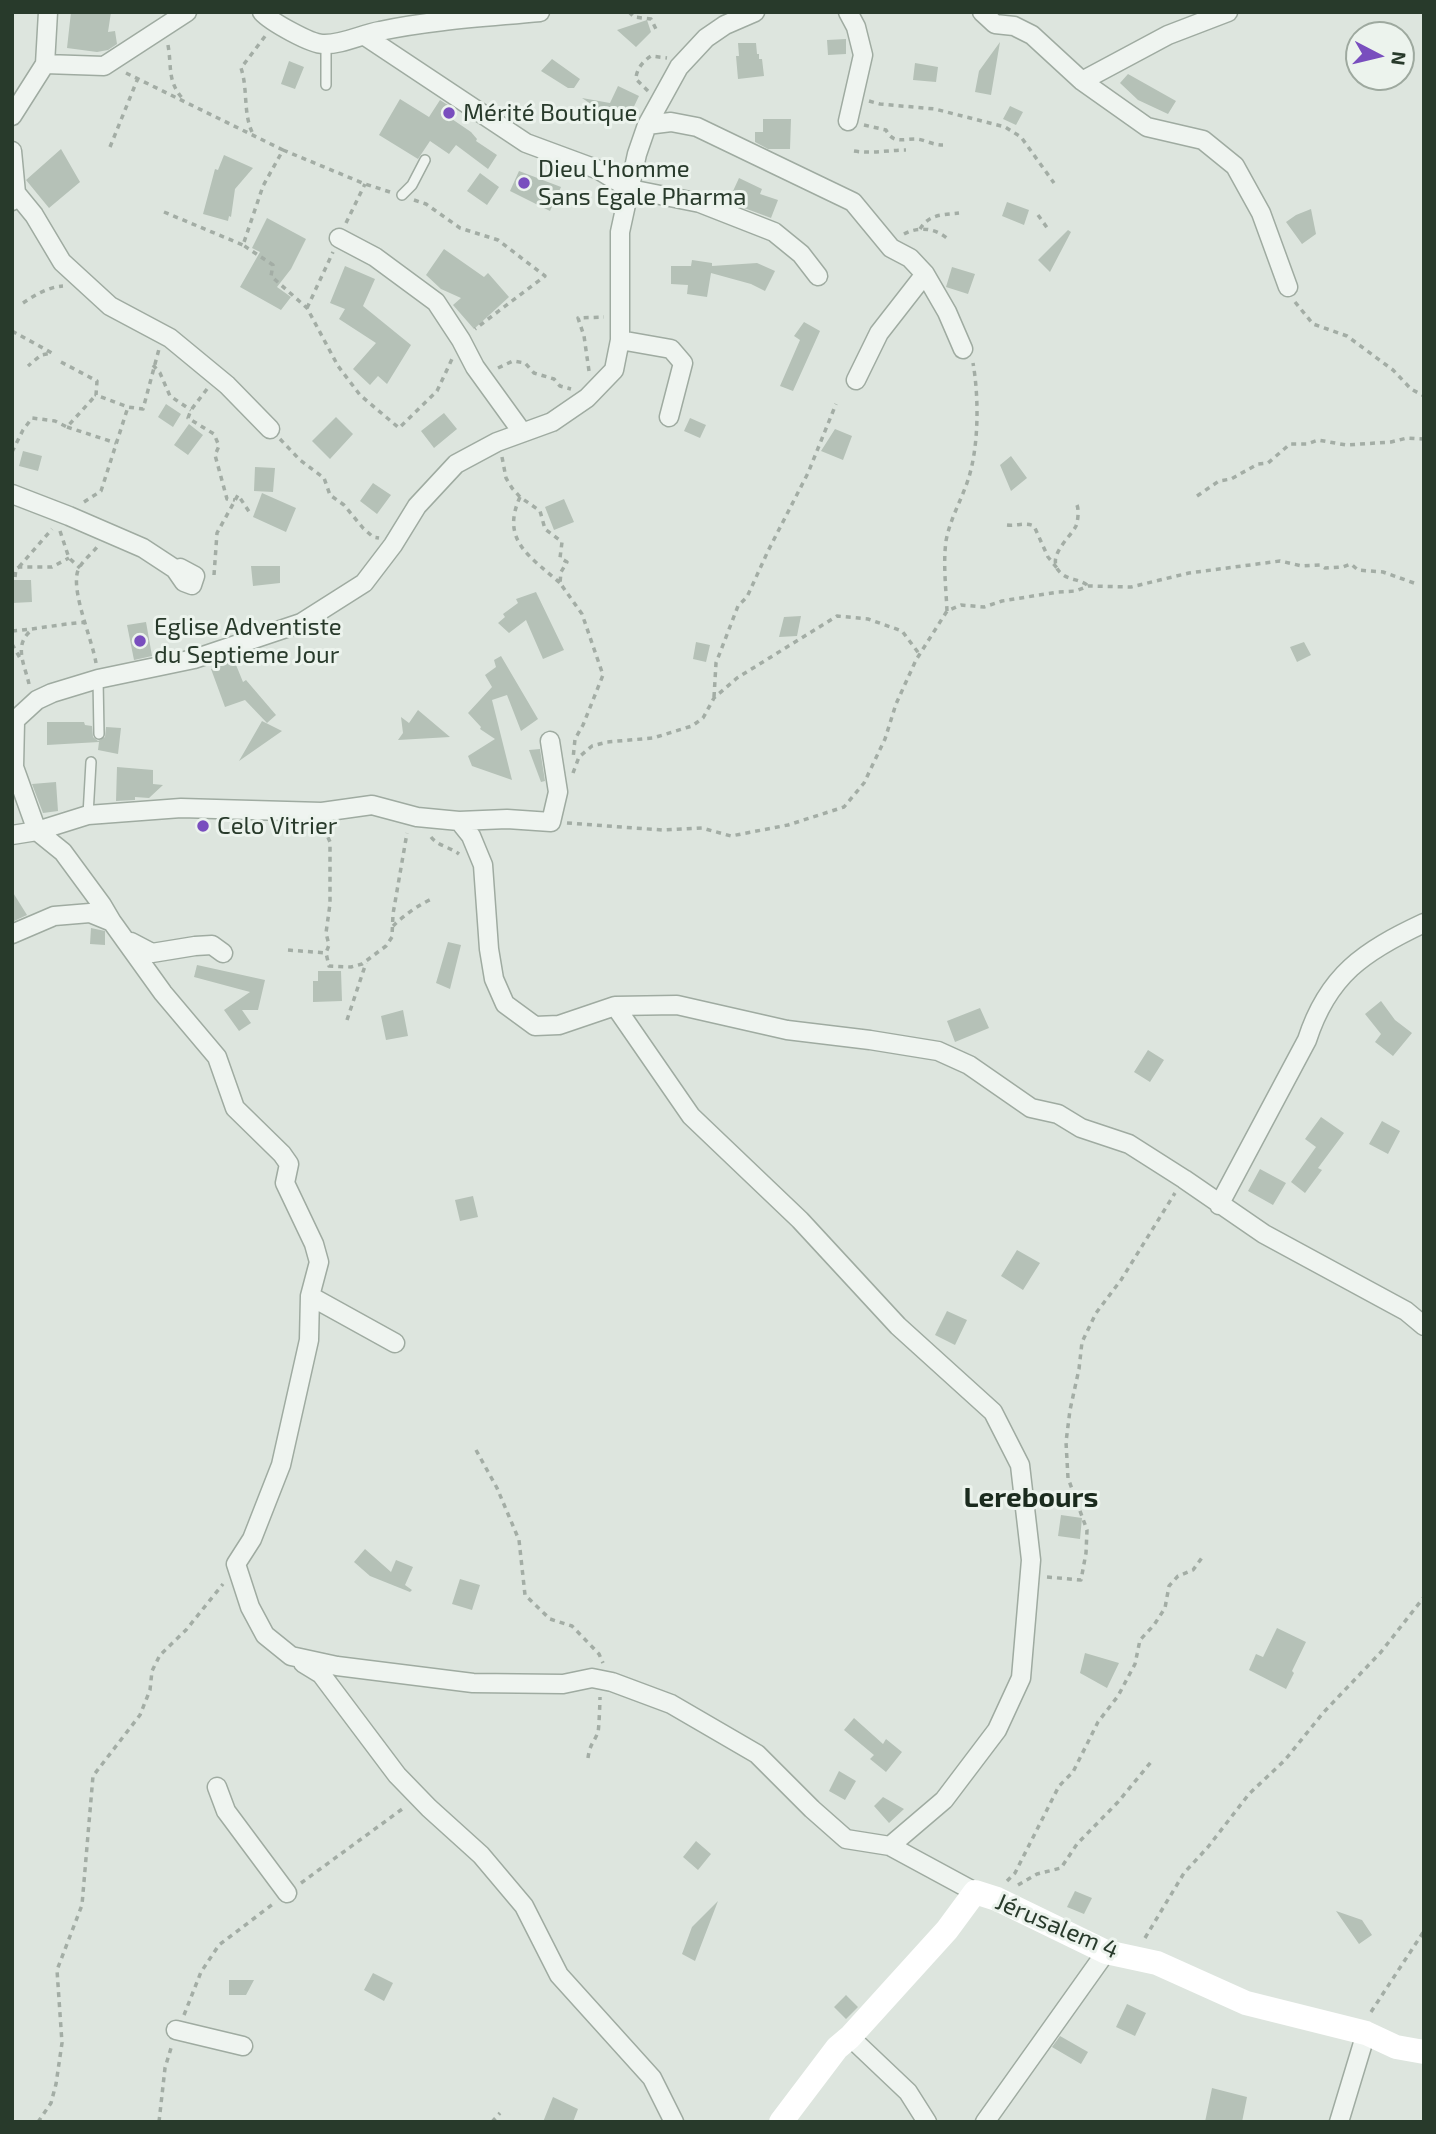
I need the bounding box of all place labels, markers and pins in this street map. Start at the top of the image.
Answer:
place label: Mérité Boutique [463,99,637,127]
marker: Mérité Boutique [441,105,457,121]
place label: Dieu L'homme Sans Egale Pharma [538,155,746,211]
marker: Dieu L'homme Sans Egale Pharma [516,175,532,191]
place label: Eglise Adventiste du Septieme Jour [154,613,342,669]
marker: Eglise Adventiste du Septieme Jour [132,633,148,649]
place label: Celo Vitrier [217,812,337,840]
marker: Celo Vitrier [195,818,211,834]

